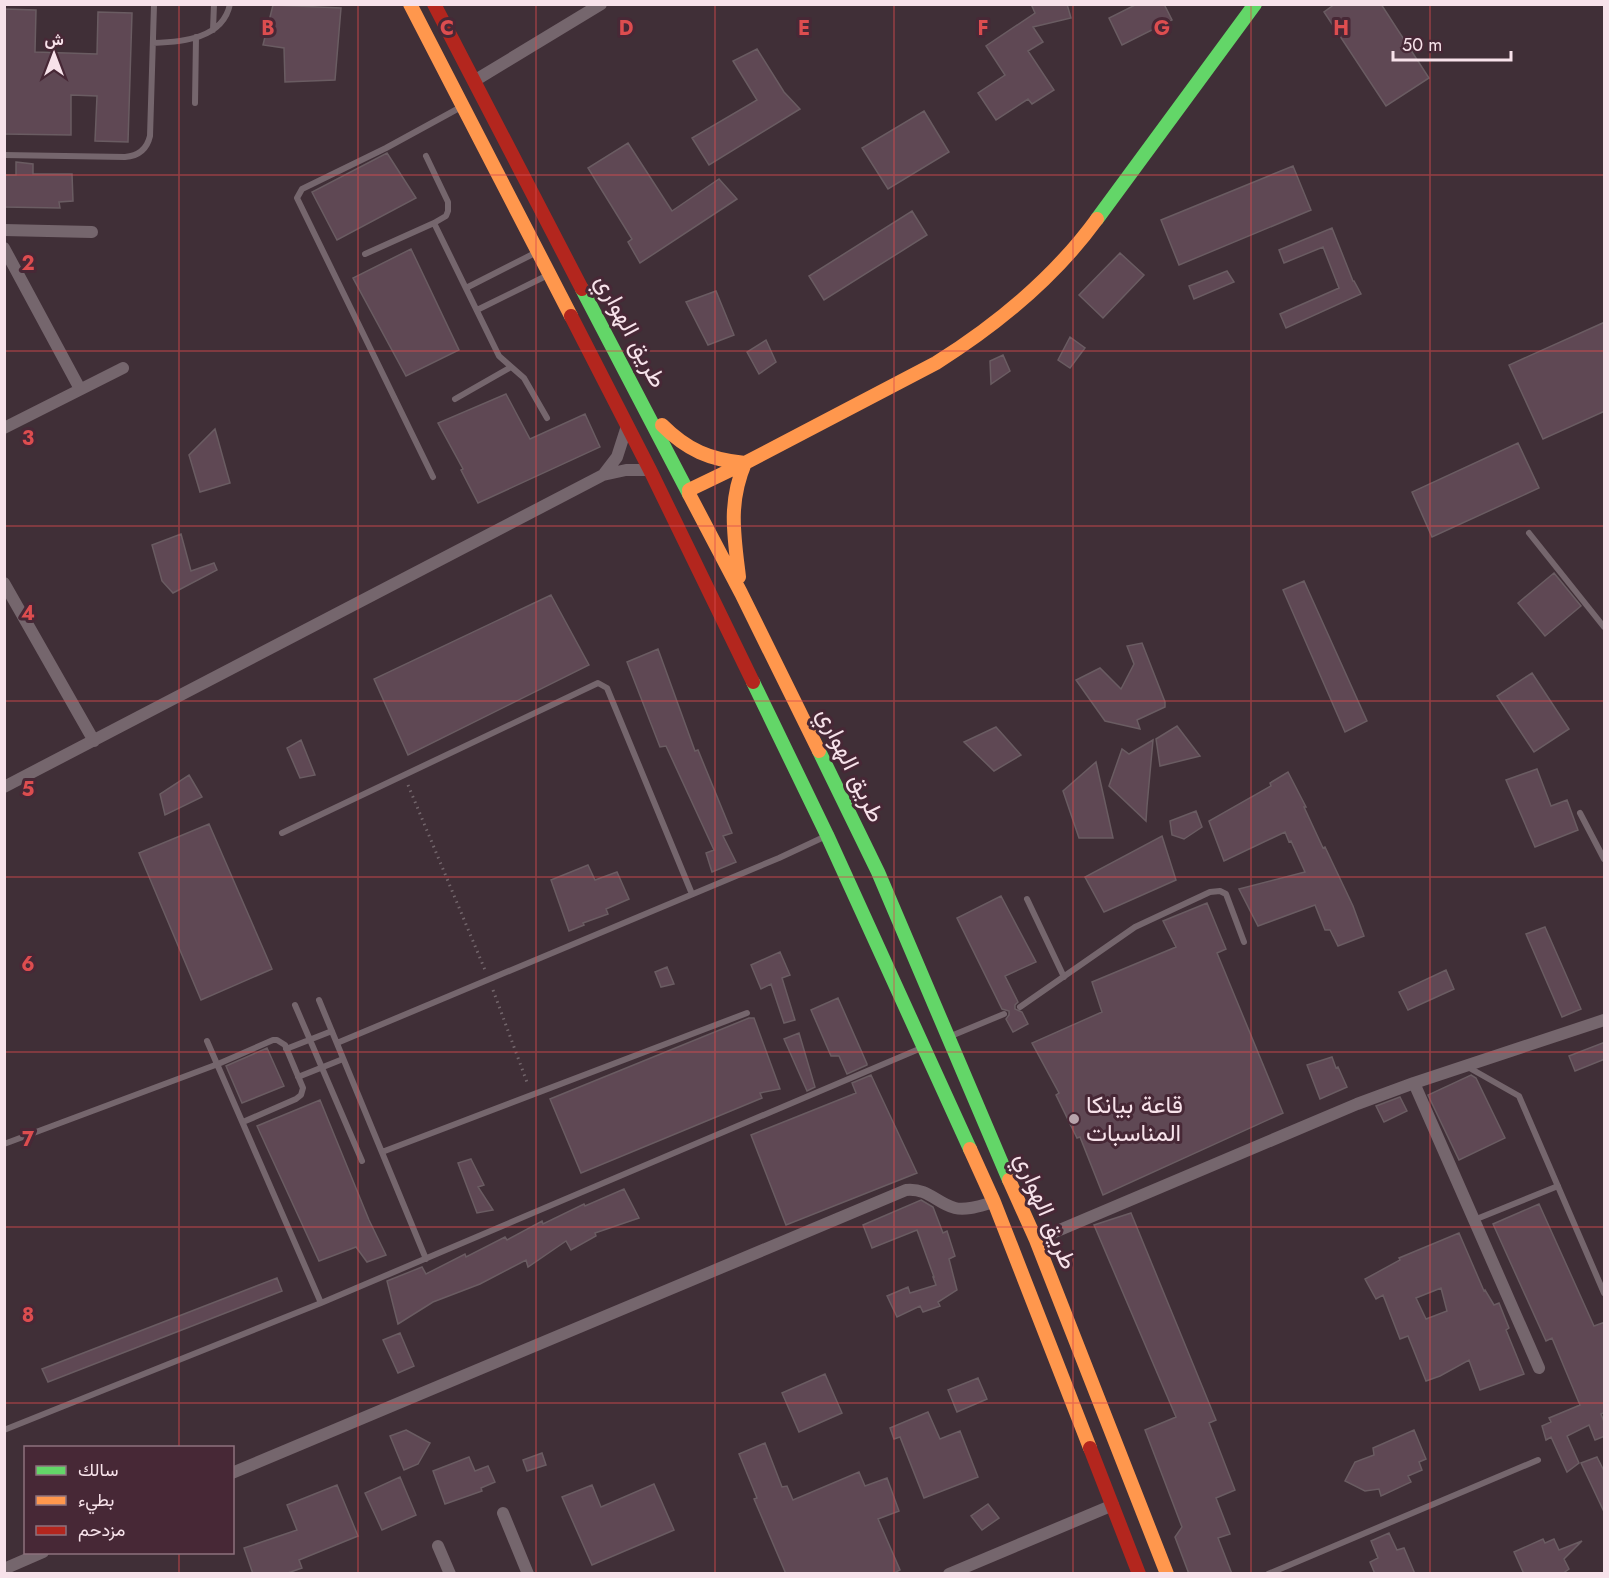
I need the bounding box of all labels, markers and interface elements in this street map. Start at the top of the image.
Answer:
text: B [261,14,275,43]
text: C [440,14,454,43]
text: D [619,14,633,43]
text: E [798,14,810,43]
text: F [977,14,989,43]
text: G [1154,14,1170,43]
text: H [1333,14,1349,43]
north arrow [24,24,84,84]
scale bar [1393,24,1512,62]
text: ش [44,28,64,51]
text: 50 m [1402,32,1442,58]
text: 2 [21,249,35,278]
street label: طريق الهواري [585,268,676,395]
text: 3 [22,424,34,453]
text: 4 [21,599,35,628]
street label: طريق الهواري [807,701,894,829]
text: 5 [22,775,35,804]
text: 6 [21,950,35,979]
place label: قاعة بيانكا المناسبات [1086,1087,1183,1150]
marker: قاعة بيانكا المناسبات [1067,1112,1081,1126]
text: 7 [22,1125,35,1154]
street label: طريق الهواري [1004,1147,1087,1275]
text: 8 [22,1301,34,1330]
legend [24,1446,234,1554]
text: سالك [78,1457,118,1483]
text: بطيء [78,1487,114,1515]
text: مزدحم [78,1517,125,1543]

